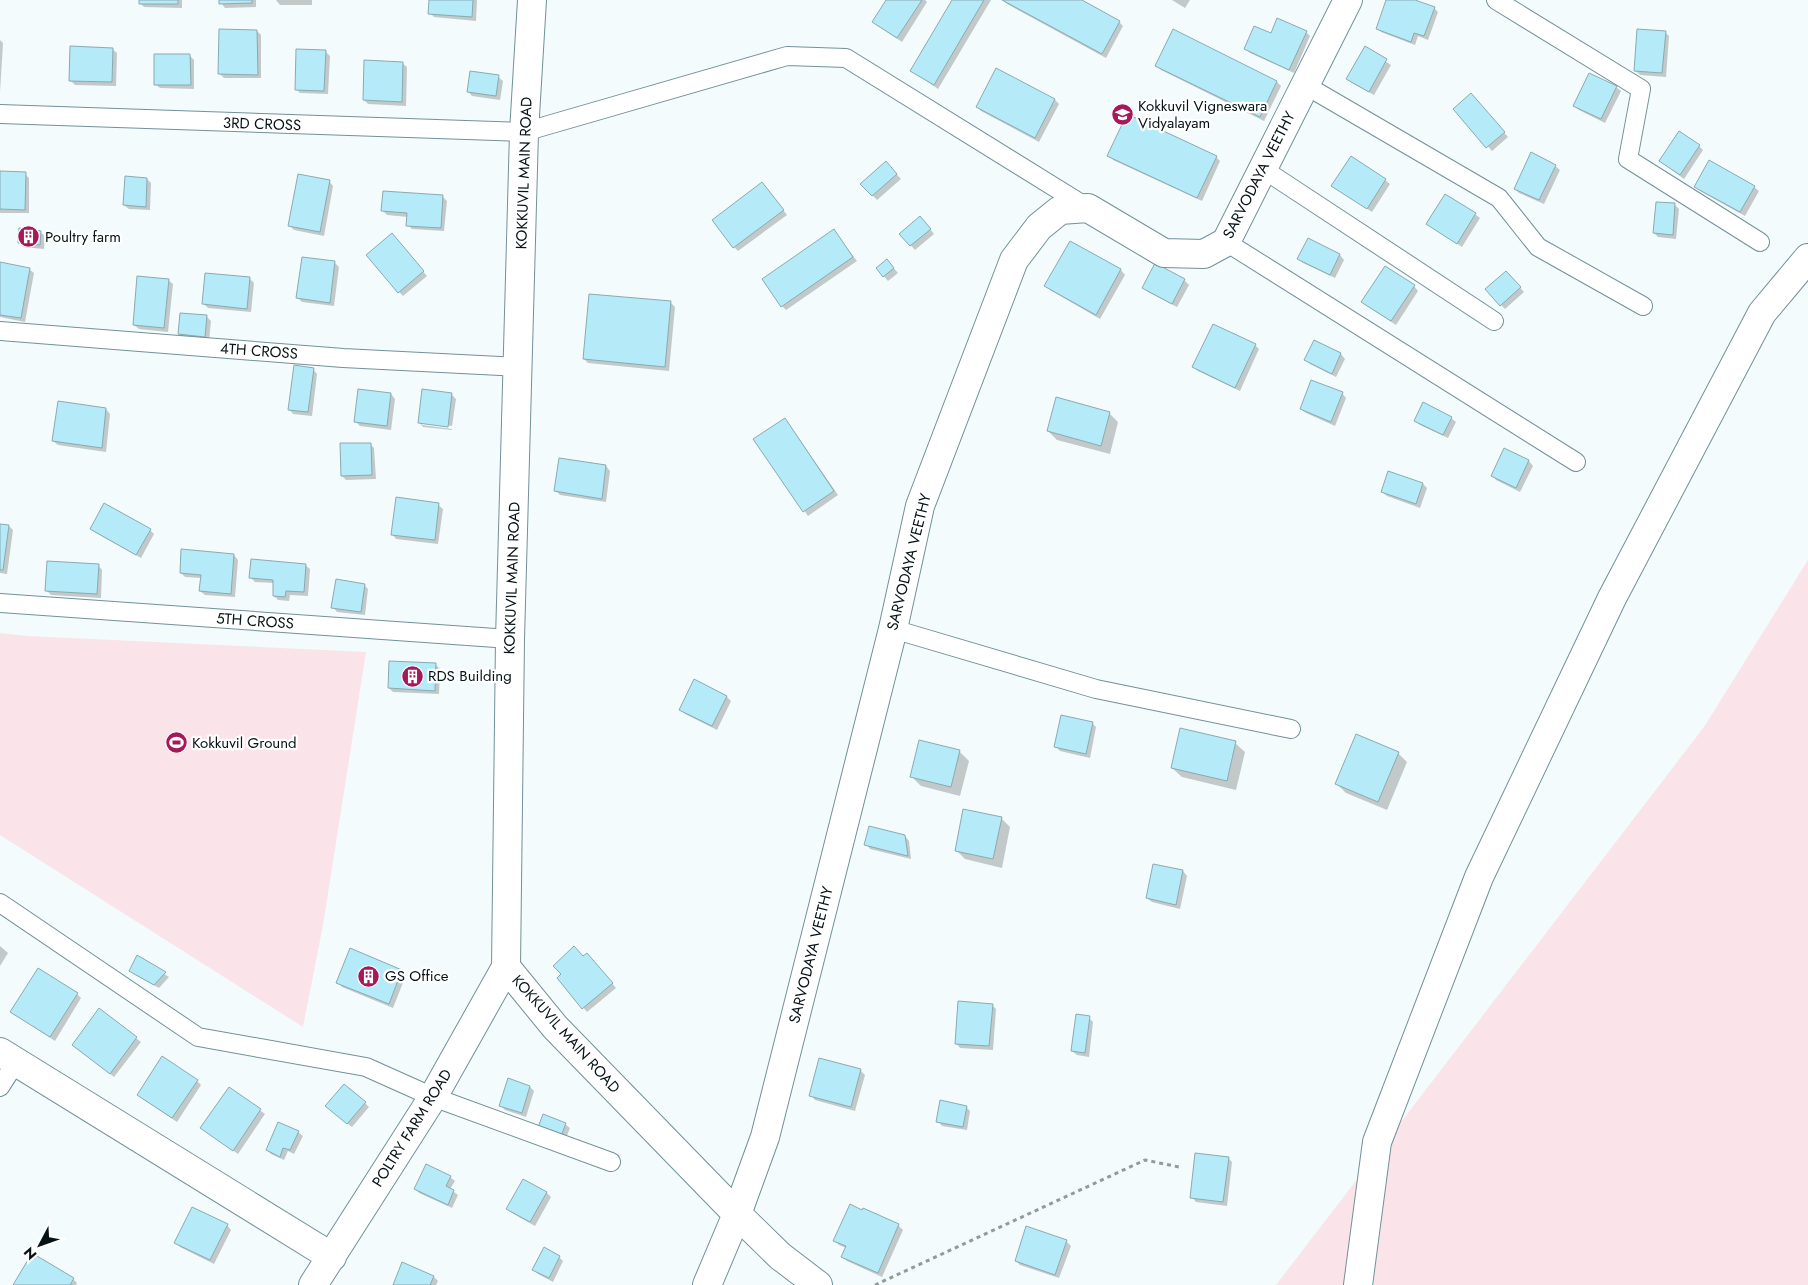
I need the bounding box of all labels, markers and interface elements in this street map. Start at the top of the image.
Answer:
place label: Kokkuvil Vigneswara Vidyalayam [1138,95,1267,134]
street label: KOKKUVIL MAIN ROAD [510,96,538,250]
school or university icon: Kokkuvil Vigneswara Vidyalayam [1110,103,1134,127]
street label: SARVODAYA VEETHY [1217,107,1301,243]
street label: 3RD CROSS [223,112,301,136]
building icon: Poultry farm [17,225,41,249]
place label: Poultry farm [45,226,121,248]
street label: 4TH CROSS [219,337,299,365]
street label: SARVODAYA VEETHY [881,491,937,633]
street label: KOKKUVIL MAIN ROAD [498,501,526,655]
street label: 5TH CROSS [216,607,294,635]
building icon: RDS Building [400,664,424,688]
place label: RDS Building [428,665,512,687]
sports icon: Kokkuvil Ground [164,731,188,755]
place label: Kokkuvil Ground [192,732,297,754]
street label: SARVODAYA VEETHY [783,884,839,1026]
building icon: GS Office [357,964,381,988]
place label: GS Office [385,965,449,987]
street label: KOKKUVIL MAIN ROAD [507,970,625,1098]
street label: POLTRY FARM ROAD [367,1065,457,1191]
north arrow [15,1220,65,1270]
text: N [19,1243,41,1264]

